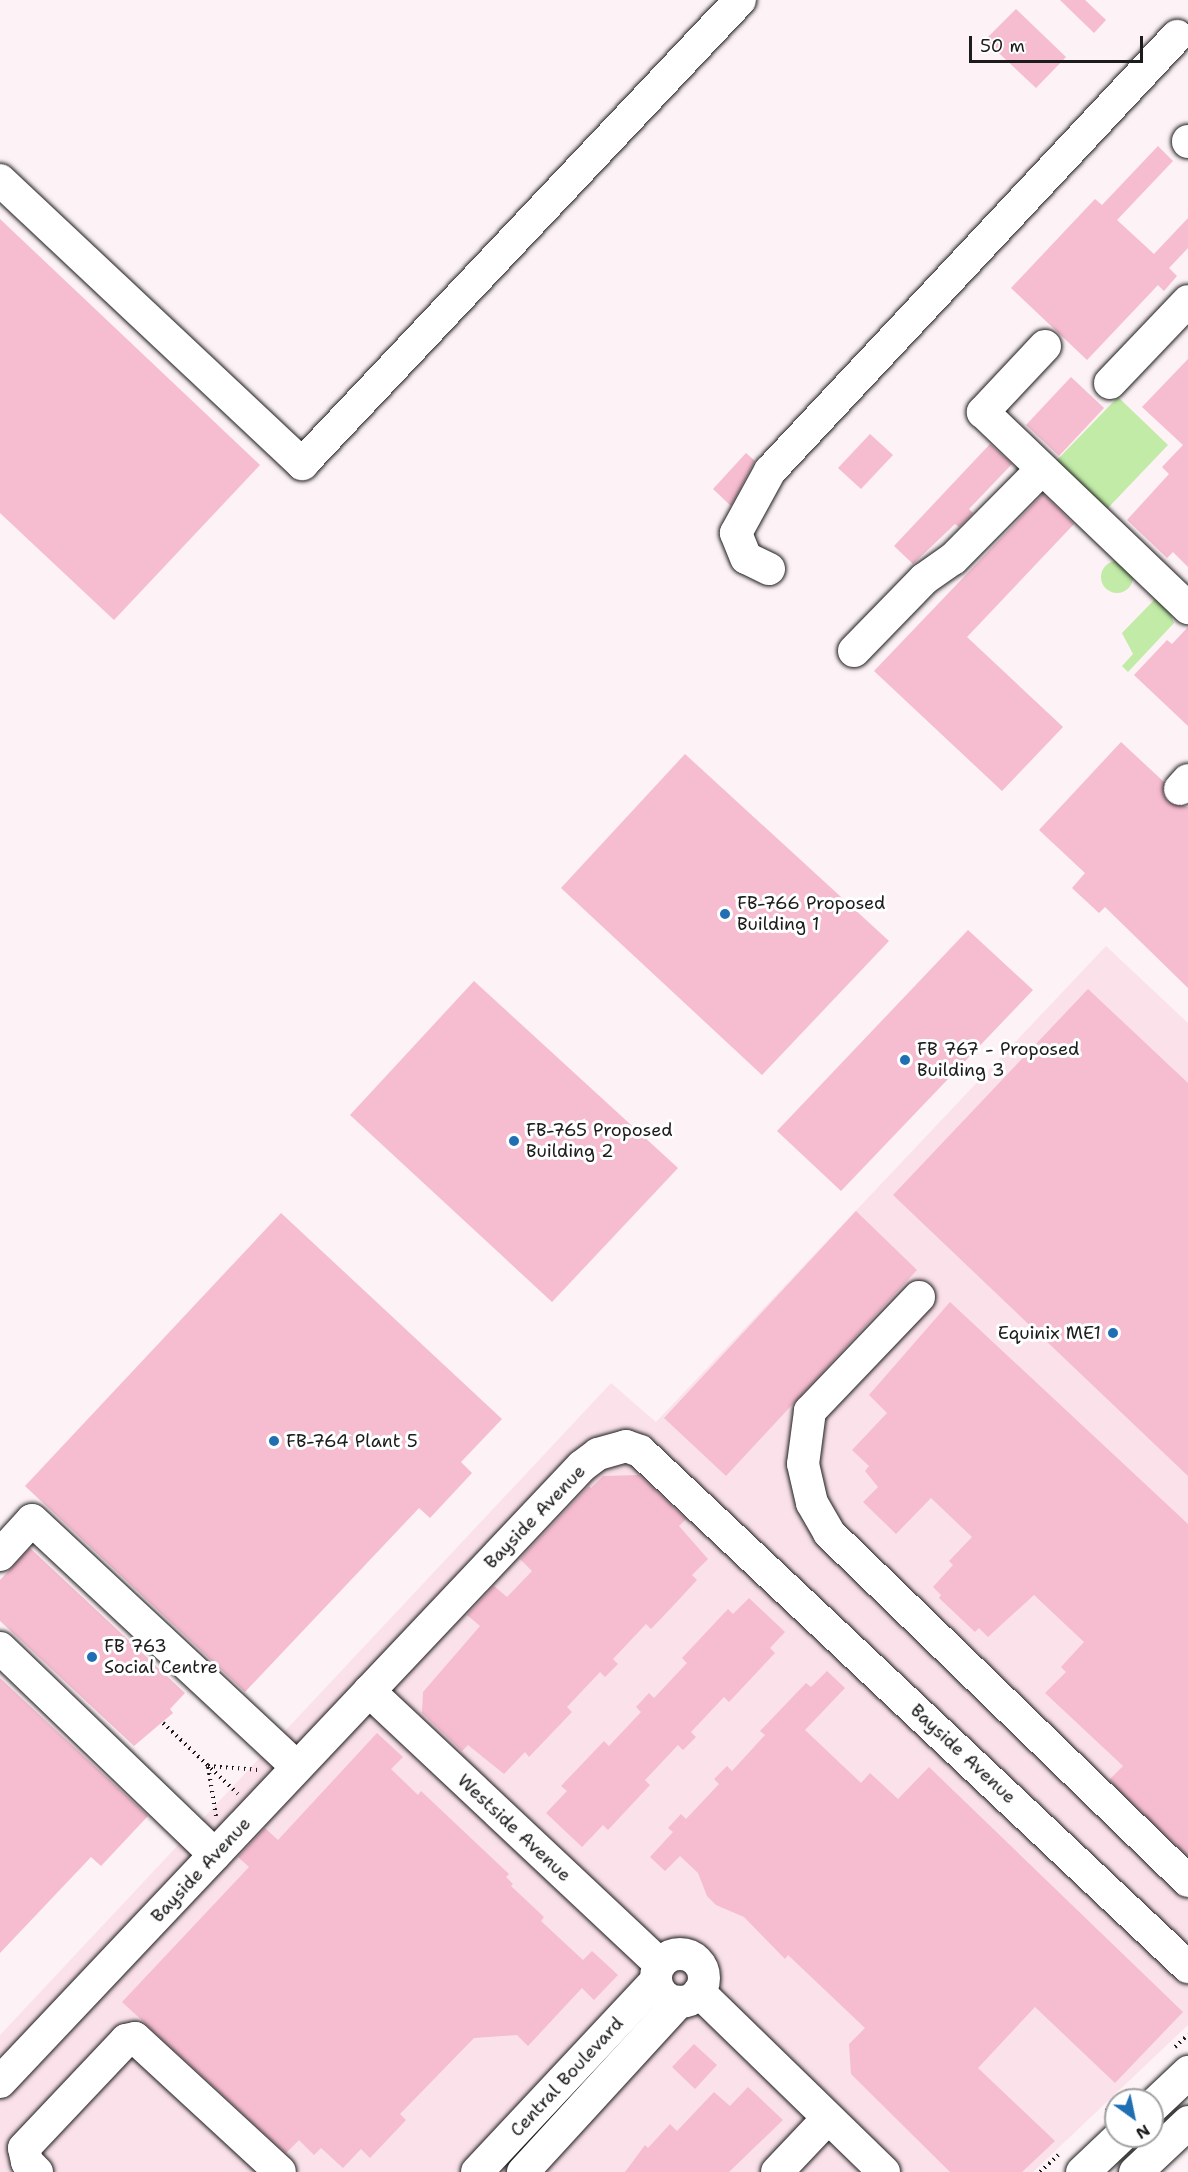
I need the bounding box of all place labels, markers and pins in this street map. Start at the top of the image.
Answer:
place label: FB-766 Proposed Building 1 [737,893,886,936]
marker: FB-766 Proposed Building 1 [718,907,732,921]
place label: FB 767 - Proposed Building 3 [917,1039,1079,1082]
marker: FB 767 - Proposed Building 3 [898,1053,912,1067]
place label: FB-765 Proposed Building 2 [526,1120,673,1162]
marker: FB-765 Proposed Building 2 [507,1134,521,1148]
place label: Equinix ME1 [998,1322,1101,1344]
marker: Equinix ME1 [1106,1326,1120,1340]
place label: FB-764 Plant 5 [286,1430,418,1452]
marker: FB-764 Plant 5 [267,1434,281,1448]
place label: FB 763 Social Centre [104,1636,218,1678]
marker: FB 763 Social Centre [85,1650,99,1664]

